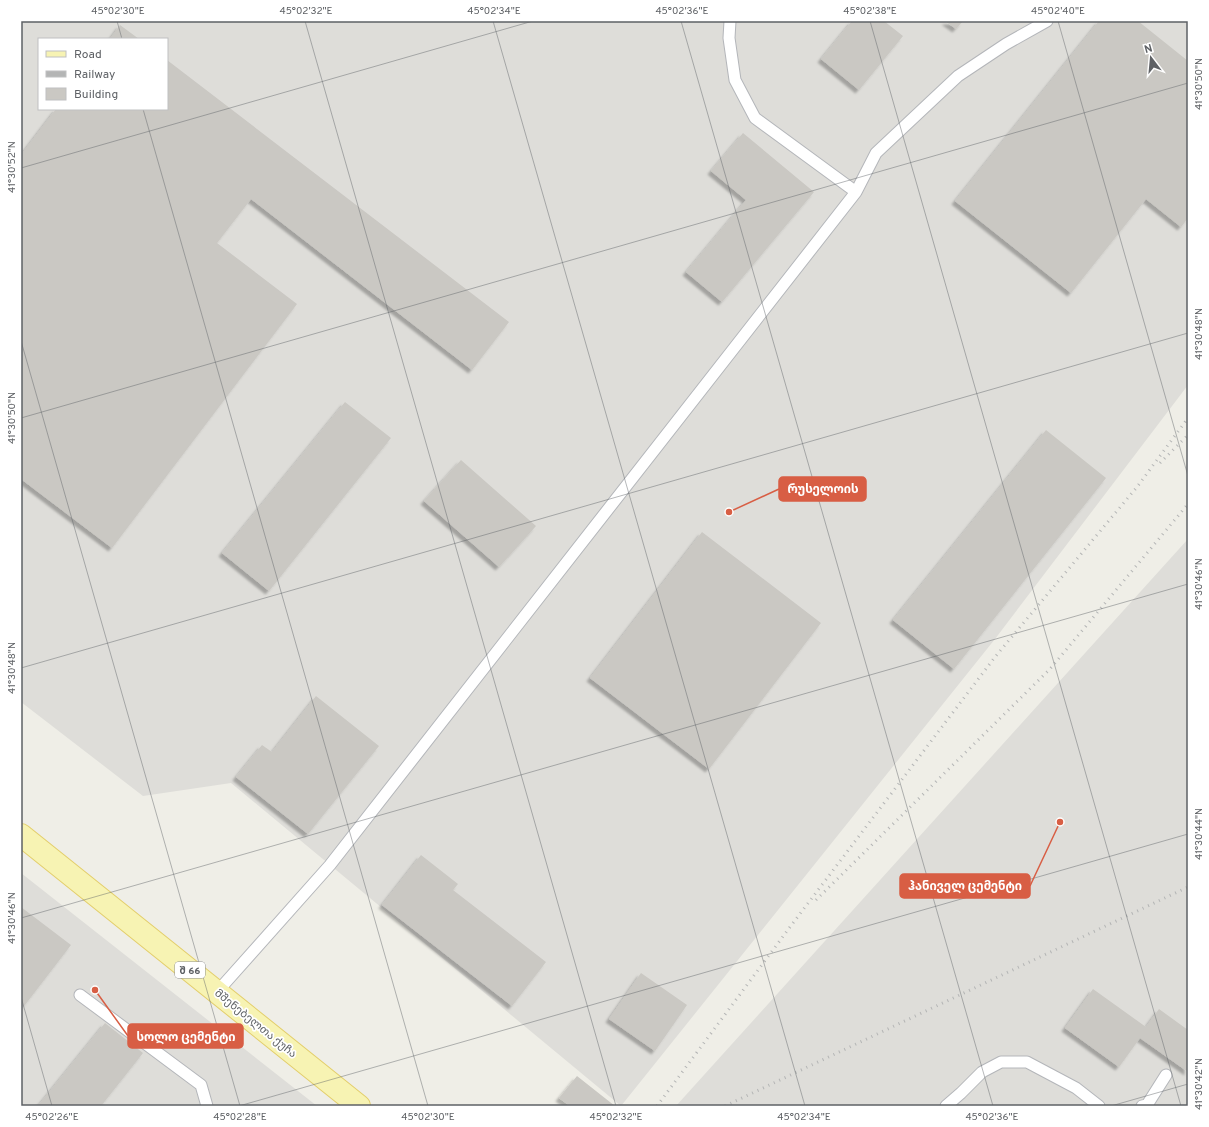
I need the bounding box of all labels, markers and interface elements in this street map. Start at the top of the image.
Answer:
text: 45°02'30"E [91,5,145,18]
text: 45°02'32"E [279,5,333,18]
text: 45°02'34"E [467,5,521,18]
text: 45°02'36"E [655,5,709,18]
text: 45°02'38"E [843,5,897,18]
text: 45°02'40"E [1031,5,1085,18]
legend [38,38,168,110]
north arrow [1131,38,1171,78]
text: N [1143,42,1154,57]
text: Road [74,47,102,63]
text: 41°30'50"N [1193,58,1206,110]
text: Railway [74,67,115,83]
text: Building [74,87,118,103]
text: 41°30'52"N [6,141,19,193]
text: 41°30'48"N [1193,308,1206,360]
text: 41°30'50"N [6,392,19,444]
callout: რუსელოის [779,477,866,501]
text: რუსელოის [787,482,859,498]
text: 41°30'46"N [1193,558,1206,610]
text: 41°30'48"N [6,642,19,694]
text: 41°30'44"N [1193,808,1206,860]
callout: ჰანიველ ცემენტი [900,874,1030,898]
text: ჰანიველ ცემენტი [908,879,1022,895]
text: 41°30'46"N [6,892,19,944]
road number: შ 66 [175,962,205,978]
street label: მშენებელთა ქუჩა [212,986,299,1061]
callout: სოლო ცემენტი [128,1024,243,1048]
text: სოლო ცემენტი [136,1030,236,1046]
text: 41°30'42"N [1193,1058,1206,1110]
text: 45°02'26"E [25,1111,79,1124]
text: 45°02'28"E [213,1111,267,1124]
text: 45°02'30"E [401,1111,455,1124]
text: 45°02'32"E [589,1111,643,1124]
text: 45°02'34"E [777,1111,831,1124]
text: 45°02'36"E [965,1111,1019,1124]

